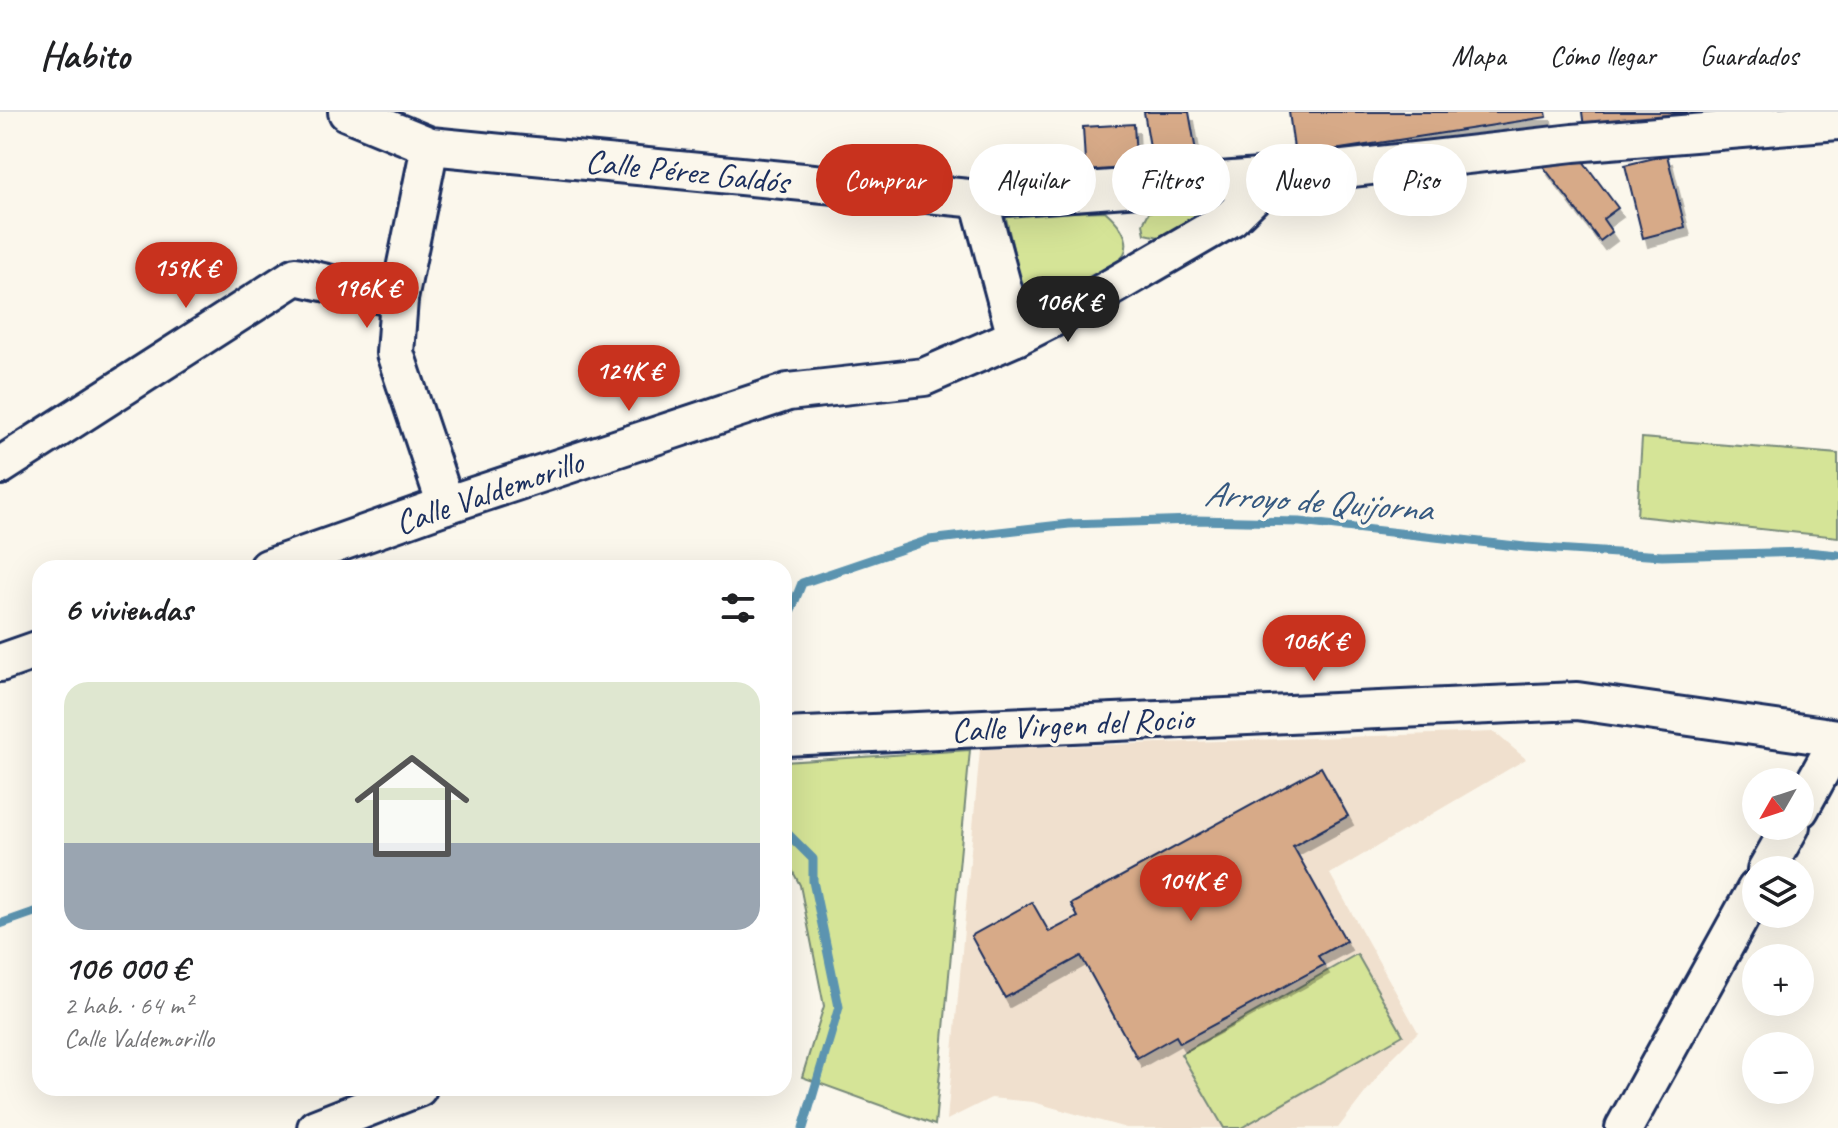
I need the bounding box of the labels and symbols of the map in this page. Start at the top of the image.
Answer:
street label: Calle Pérez Galdós [583,139,794,203]
pin: 159K € [121,242,251,310]
pin: 196K € [302,262,432,330]
pin: 106K € [1003,276,1133,344]
pin: 124K € [564,345,694,413]
street label: Calle Valdemorillo [389,439,591,544]
water label: Arroyo de Quijorna [1203,470,1436,532]
pin: 106K € [1249,615,1379,683]
street label: Calle Virgen del Rocio [950,696,1198,752]
north arrow [1742,768,1814,840]
pin: 104K € [1126,855,1256,923]

